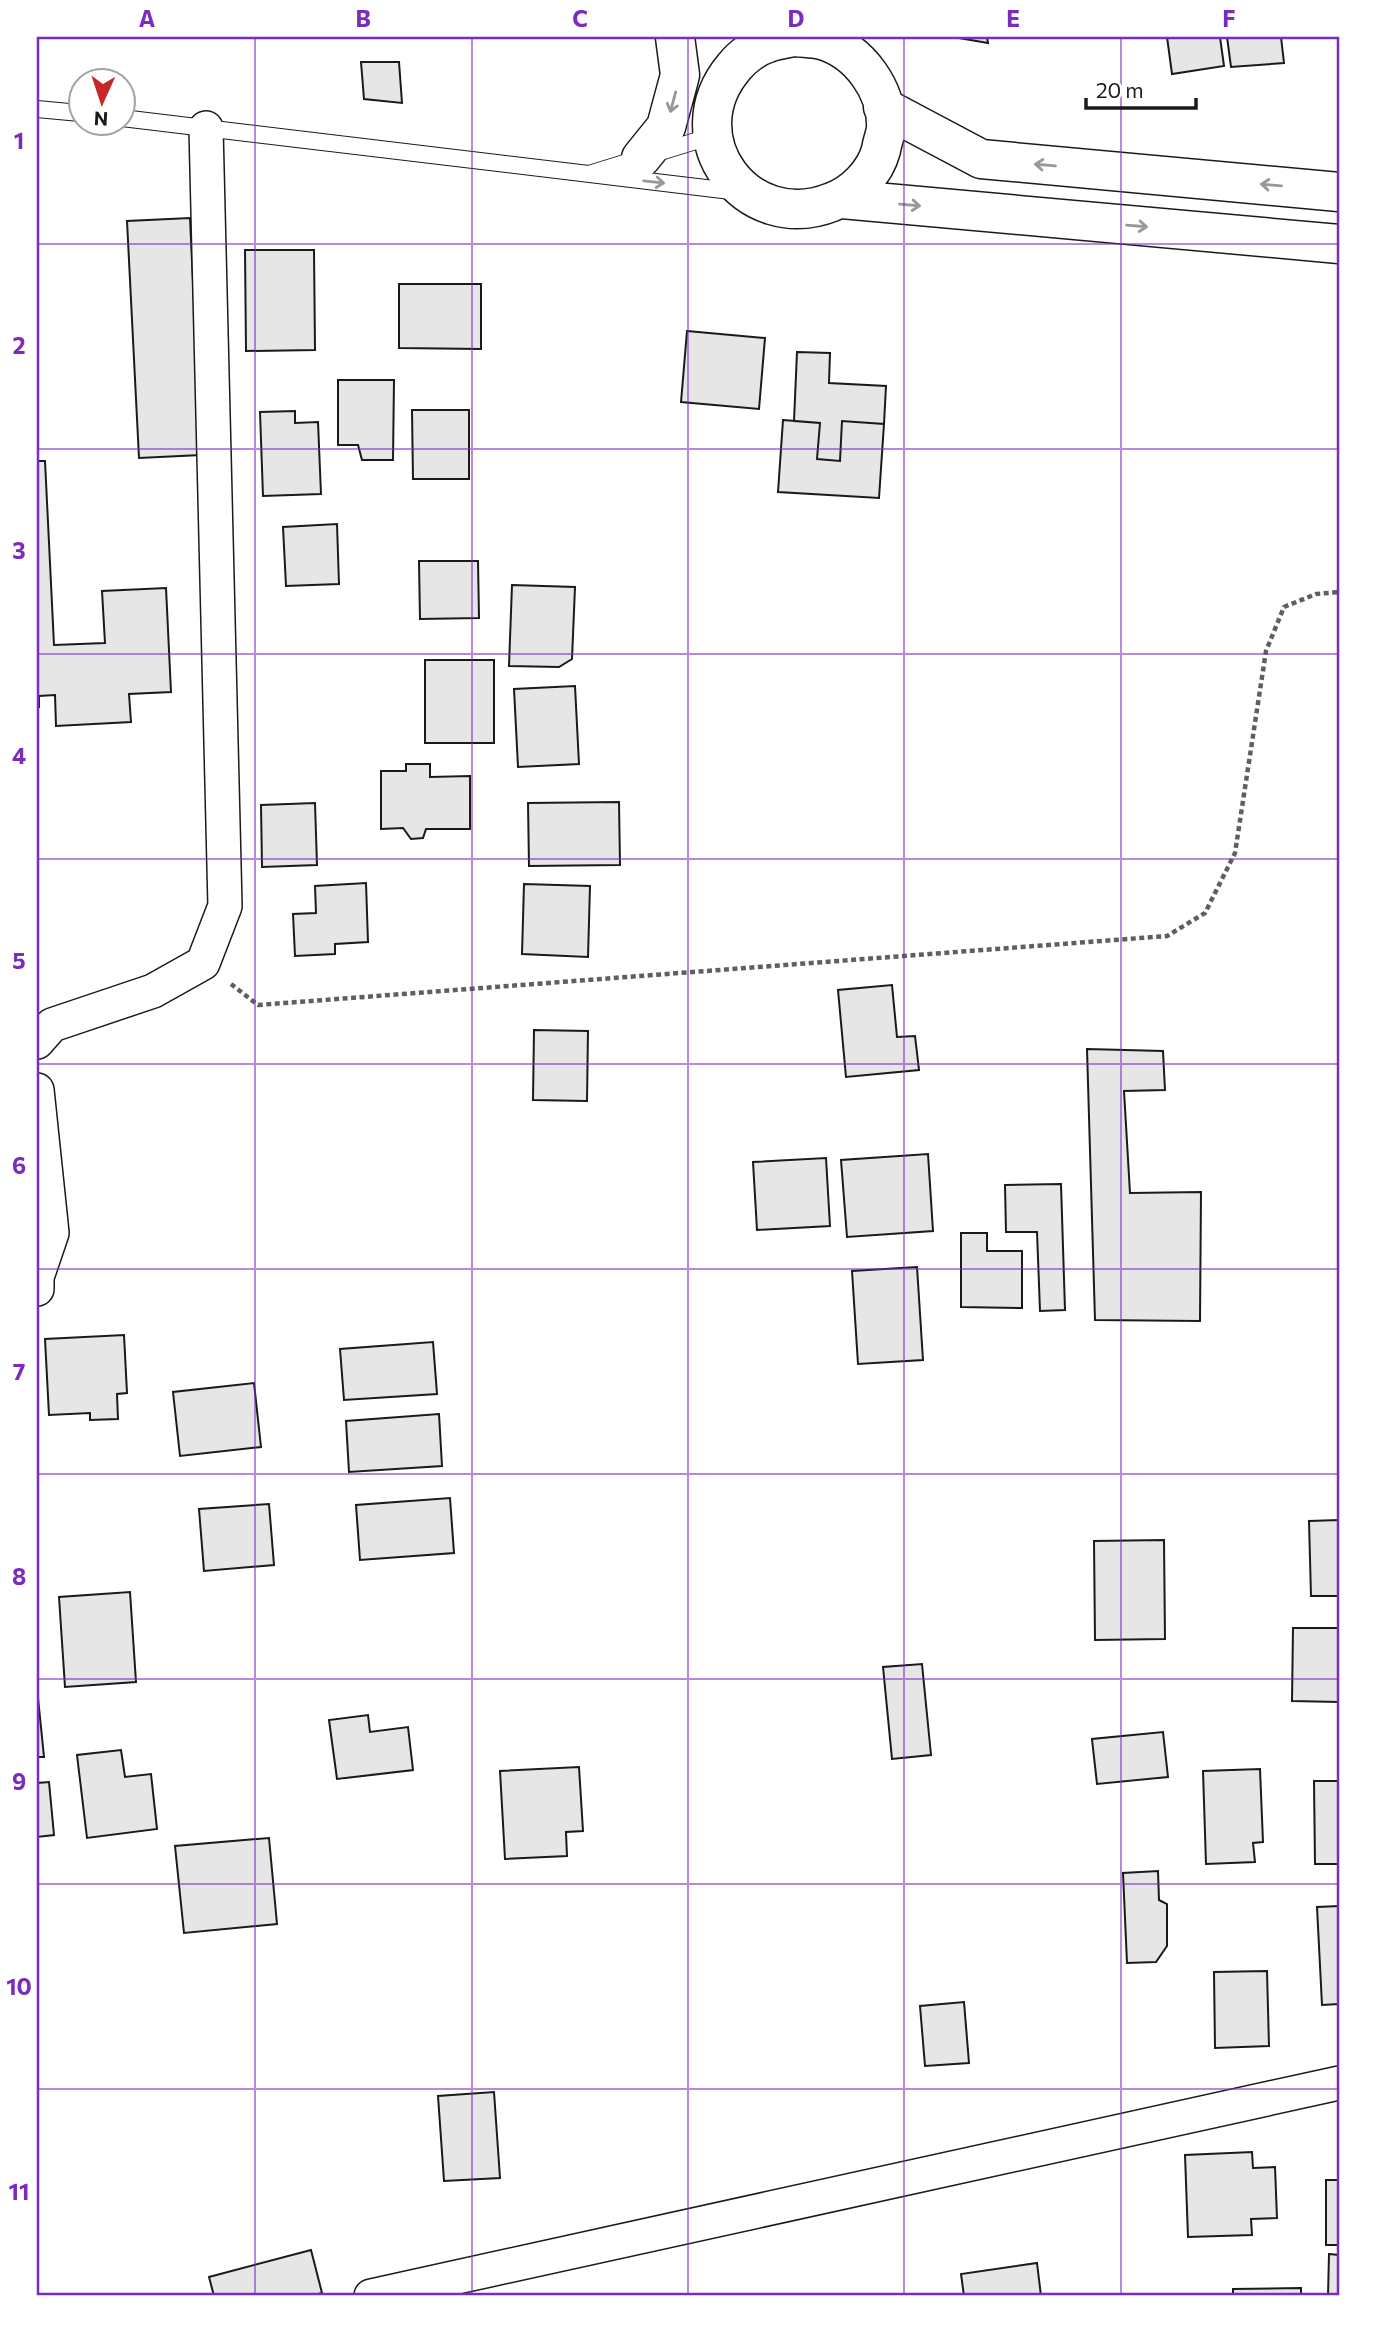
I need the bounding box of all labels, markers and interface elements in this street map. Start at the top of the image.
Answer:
text: A [139,4,156,32]
text: B [355,4,371,32]
text: C [572,4,588,32]
text: D [788,4,805,32]
text: E [1006,4,1020,32]
text: F [1222,4,1236,32]
north arrow [66,66,136,136]
scale bar [1086,66,1196,110]
text: 20 m [1096,77,1144,102]
one-way arrow [666,90,679,113]
text: N [93,108,109,131]
text: 1 [14,126,24,154]
one-way arrow [1034,158,1057,171]
one-way arrow [642,176,665,189]
one-way arrow [1260,179,1283,192]
one-way arrow [898,199,921,212]
one-way arrow [1125,220,1147,233]
text: 2 [12,331,26,359]
text: 3 [12,536,26,564]
text: 4 [12,741,26,769]
text: 5 [12,946,26,974]
text: 6 [12,1151,26,1179]
text: 7 [13,1357,25,1385]
text: 8 [12,1562,26,1590]
text: 9 [12,1767,26,1795]
text: 10 [6,1972,32,2000]
text: 11 [9,2177,29,2205]

